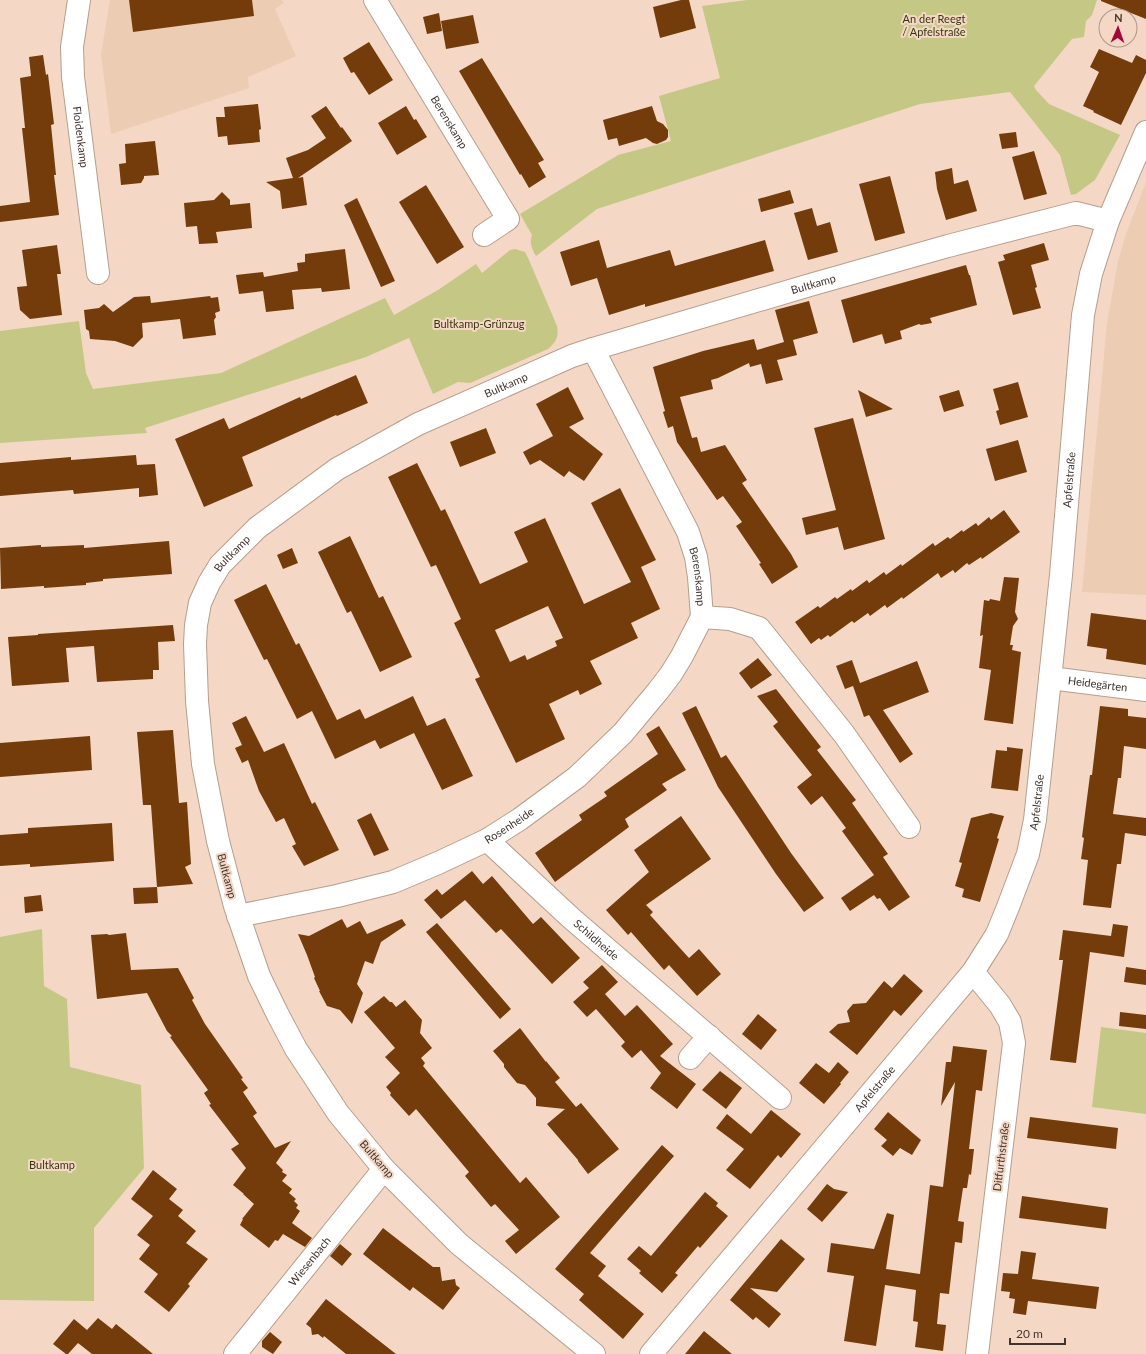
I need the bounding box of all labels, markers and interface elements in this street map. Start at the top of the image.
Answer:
north arrow [1098,8,1138,48]
text: N [1114,11,1123,24]
park label: An der Reegt / Apfelstraße [902,12,966,38]
street label: Berenskamp [429,93,471,151]
street label: Floidenkamp [71,105,92,169]
street label: Bultkamp [789,271,837,296]
park label: Bultkamp-Grünzug [433,317,525,330]
street label: Bultkamp [482,369,529,400]
street label: Apfelstraße [1060,451,1077,508]
street label: Bultkamp [211,532,252,574]
street label: Berenskamp [687,545,708,607]
street label: Heidegärten [1067,673,1128,694]
street label: Apfelstraße [1026,773,1046,831]
street label: Rosenheide [482,804,536,846]
street label: Bultkamp [215,852,240,900]
street label: Schildheide [571,916,622,963]
street label: Apfelstraße [851,1063,897,1114]
street label: Ditfurthstraße [990,1122,1011,1192]
street label: Bultkamp [357,1137,397,1180]
park label: Bultkamp [29,1158,75,1171]
street label: Wiesenbach [286,1234,333,1288]
scale bar [1010,1320,1065,1346]
text: 20 m [1016,1326,1043,1341]

